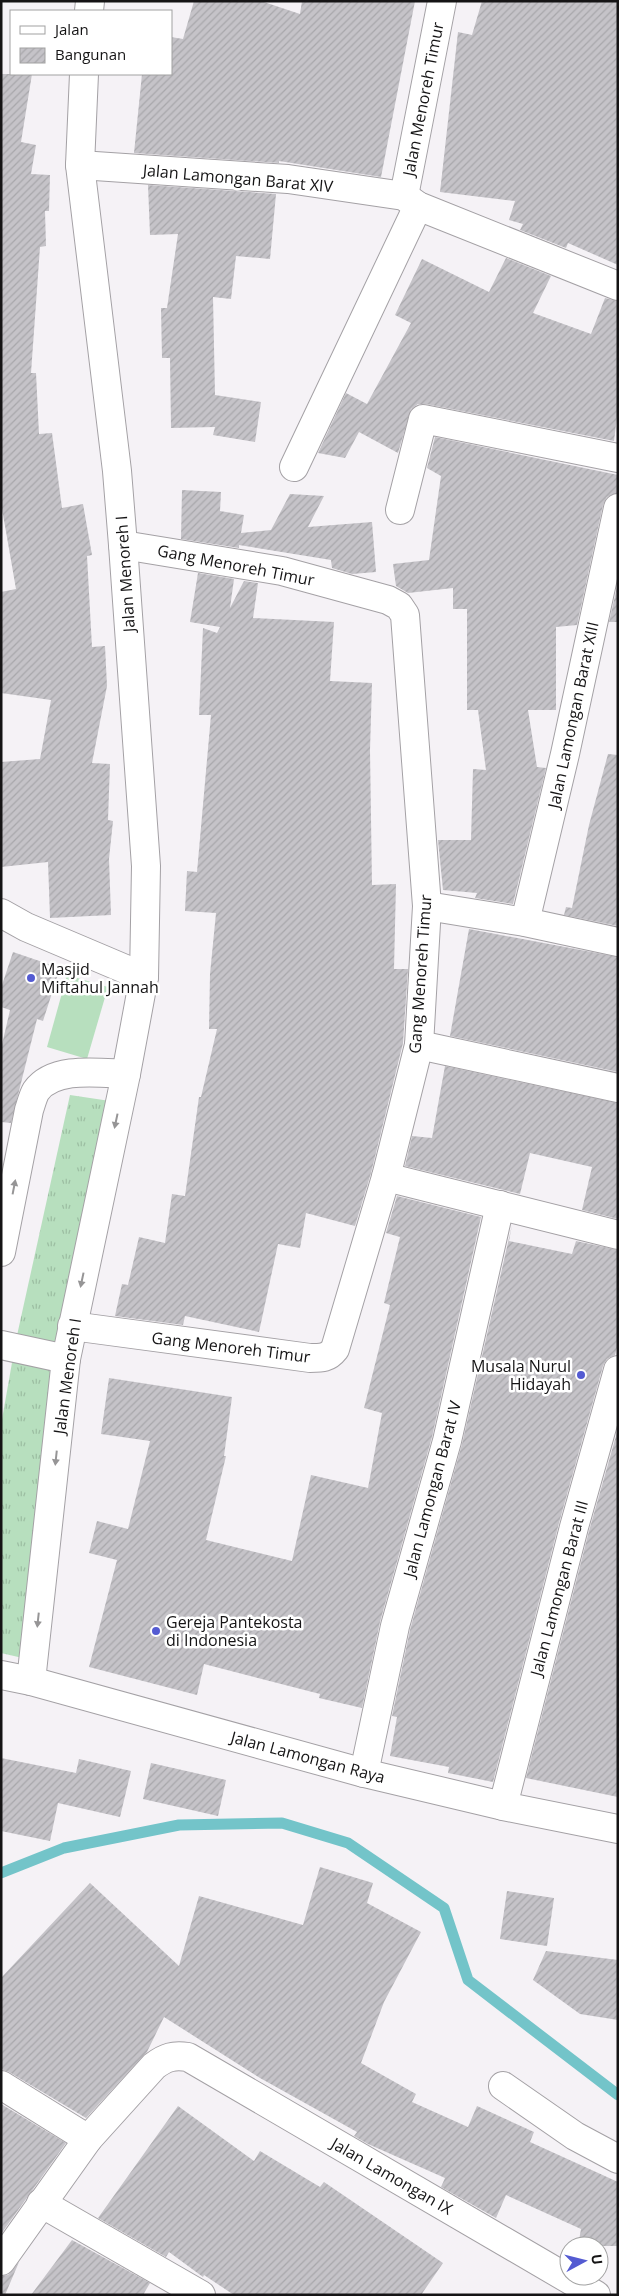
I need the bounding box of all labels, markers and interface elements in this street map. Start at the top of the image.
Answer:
legend [10,10,172,75]
text: Jalan [53,19,89,39]
street label: Jalan Menoreh Timur [397,20,449,180]
text: Bangunan [55,44,126,64]
street label: Jalan Lamongan Barat XIV [140,159,335,197]
street label: Jalan Menoreh I [110,515,140,635]
street label: Gang Menoreh Timur [156,539,317,591]
street label: Jalan Lamongan Barat XIII [542,620,604,812]
street label: Gang Menoreh Timur [403,893,437,1054]
place label: Masjid Miftahul Jannah [41,958,159,998]
marker: Masjid Miftahul Jannah [25,972,37,984]
one-way arrow [112,1114,120,1129]
one-way arrow [10,1179,18,1194]
one-way arrow [78,1273,86,1288]
street label: Jalan Menoreh I [48,1317,86,1437]
street label: Gang Menoreh Timur [151,1326,312,1368]
place label: Musala Nurul Hidayah [471,1355,571,1395]
marker: Musala Nurul Hidayah [575,1369,587,1381]
street label: Jalan Lamongan Barat IV [397,1398,466,1582]
one-way arrow [52,1450,60,1466]
street label: Jalan Lamongan Barat III [524,1498,593,1680]
place label: Gereja Pantekosta di Indonesia [166,1611,303,1651]
one-way arrow [34,1612,42,1628]
marker: Gereja Pantekosta di Indonesia [150,1625,162,1637]
street label: Jalan Lamongan Raya [227,1725,388,1788]
street label: Jalan Lamongan IX [326,2131,457,2220]
north arrow [559,2236,609,2286]
text: U [587,2253,607,2266]

